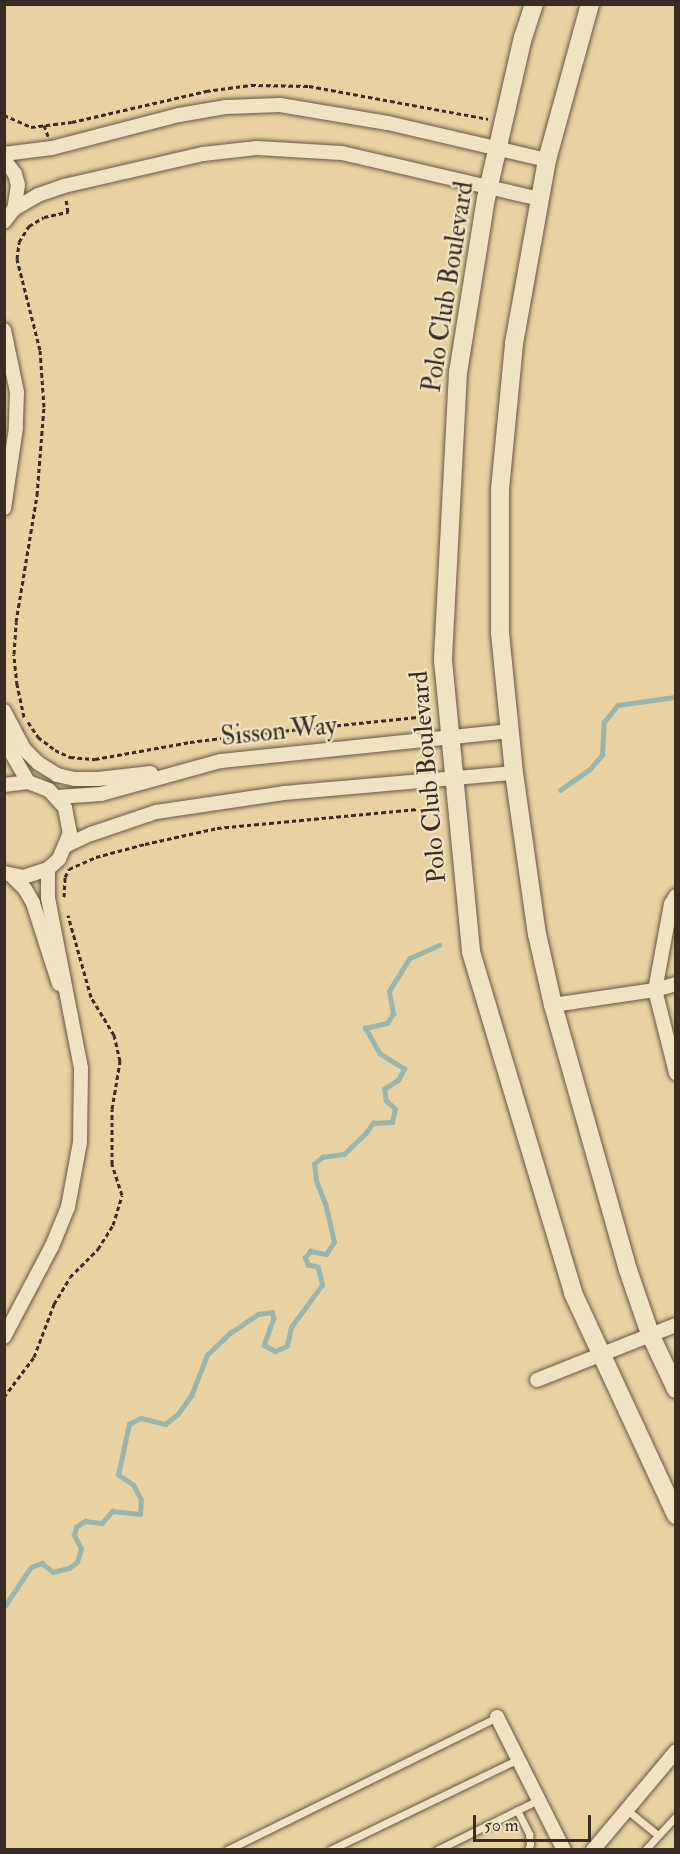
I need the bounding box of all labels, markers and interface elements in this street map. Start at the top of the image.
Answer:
street label: Polo Club Boulevard [417,179,481,395]
street label: Polo Club Boulevard [404,669,454,885]
street label: Sisson Way [219,710,339,754]
scale bar [476,1803,594,1841]
text: 50 m [484,1814,519,1837]

